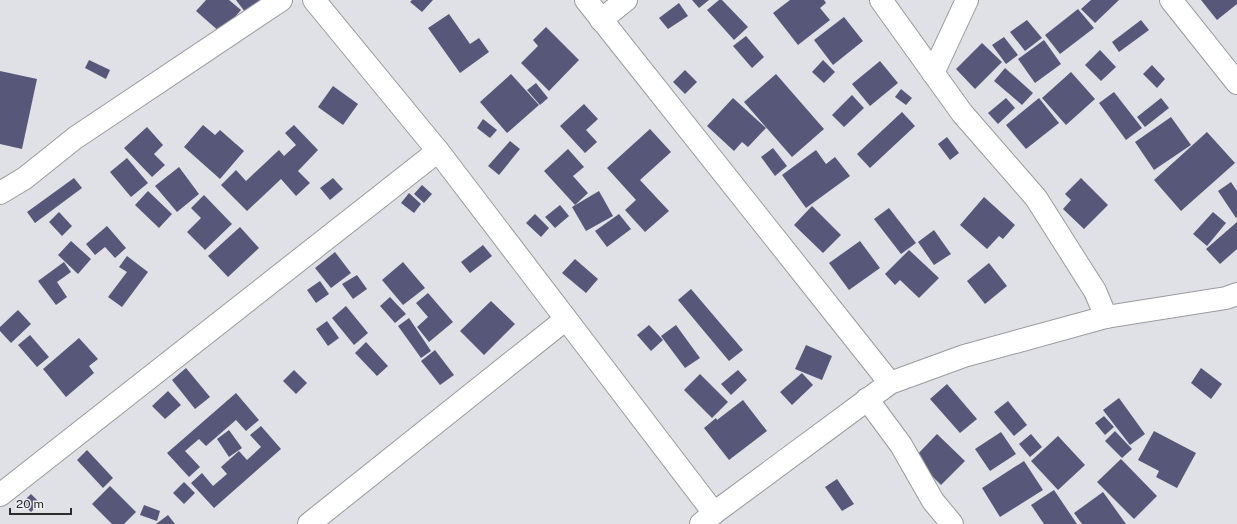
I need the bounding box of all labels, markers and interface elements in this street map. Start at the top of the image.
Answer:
scale bar [10,490,71,516]
text: 20 m [16,497,44,511]

